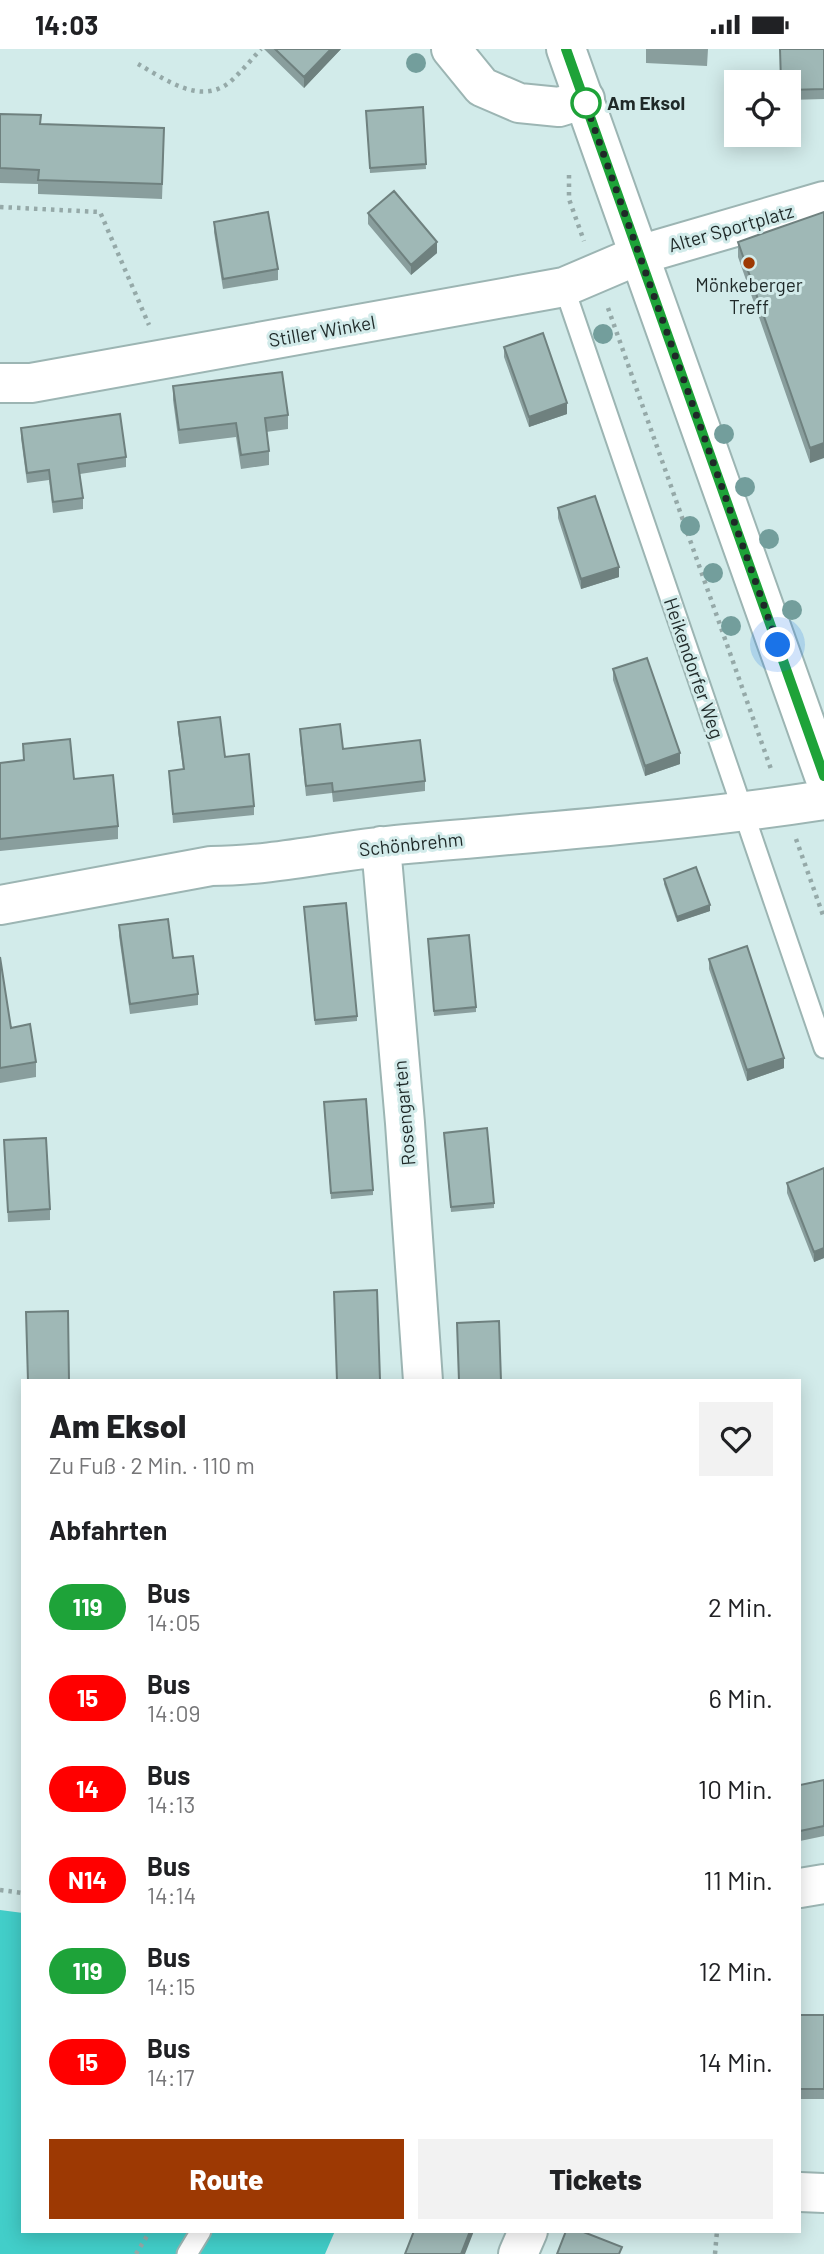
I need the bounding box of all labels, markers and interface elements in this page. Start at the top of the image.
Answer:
text: 14:03 [35,9,98,40]
map controls [724,70,801,147]
button: locate [724,70,801,147]
marker: Am Eksol [571,88,601,118]
place label: Am Eksol [607,91,685,114]
street label: Alter Sportplatz [666,199,796,256]
marker: Mönkeberger Treff [741,255,757,271]
place label: Mönkeberger Treff [695,273,803,318]
street label: Stiller Winkel [267,310,377,351]
street label: Heikendorfer Weg [660,594,729,741]
your location [760,627,795,662]
street label: Schönbrehm [358,827,464,860]
street label: Rosengarten [387,1059,420,1167]
button: heart [699,1402,773,1476]
text: Am Eksol [49,1405,186,1445]
text: Zu Fuß · 2 Min. · 110 m [49,1451,255,1479]
text: Abfahrten [49,1514,167,1545]
text: Bus [147,1577,190,1608]
text: 2 Min. [708,1591,773,1622]
text: 119 [73,1592,102,1621]
text: 14:05 [147,1608,200,1636]
text: Bus [147,1668,190,1699]
text: 6 Min. [708,1682,773,1713]
text: 15 [77,1683,98,1712]
text: 14:09 [147,1699,201,1727]
text: Bus [147,1759,190,1790]
text: 10 Min. [698,1773,773,1804]
text: 14 [76,1774,99,1803]
text: 14:13 [147,1790,195,1818]
text: Bus [147,1850,190,1881]
text: 11 Min. [704,1864,773,1895]
text: N14 [68,1865,107,1894]
text: 14:14 [147,1881,196,1909]
text: Bus [147,1941,190,1972]
text: 12 Min. [699,1955,773,1986]
text: 119 [73,1956,102,1985]
text: 14:15 [147,1972,195,2000]
text: Bus [147,2032,190,2063]
text: 14 Min. [698,2046,773,2077]
text: 15 [77,2047,98,2076]
text: 14:17 [147,2063,194,2091]
button: Route [49,2139,404,2219]
button: Tickets [418,2139,773,2219]

